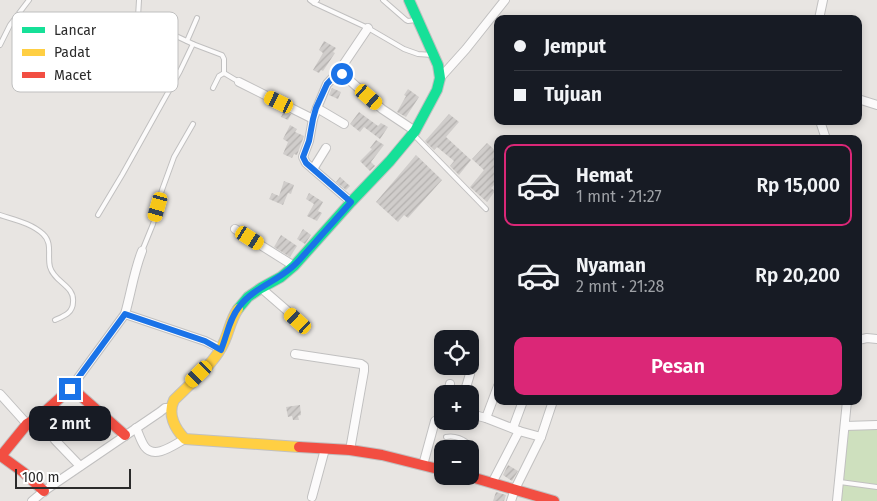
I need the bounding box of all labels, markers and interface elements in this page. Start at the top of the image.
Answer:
legend [12,12,178,92]
text: Lancar [54,22,97,39]
text: Jemput [544,35,606,58]
text: Padat [54,44,91,61]
route start [331,63,353,85]
text: Macet [54,67,93,84]
car [352,81,385,113]
text: Tujuan [544,83,602,106]
car [262,89,295,115]
icon: car [516,163,561,208]
text: Hemat [576,164,633,187]
text: Rp 15,000 [756,174,840,197]
text: 1 mnt · 21:27 [576,187,662,206]
car [146,191,169,223]
car [233,224,266,252]
icon: car [516,253,561,298]
text: Nyaman [576,254,646,277]
text: Rp 20,200 [755,264,840,287]
text: 2 mnt · 21:28 [576,277,664,296]
car [281,305,314,337]
map controls [434,330,479,485]
button: locate [434,330,479,375]
button: Pesan [514,337,842,395]
car [183,358,214,390]
route end [59,378,81,400]
button: + [434,385,479,430]
callout: 2 mnt [29,406,111,442]
text: 2 mnt [49,414,91,433]
button: − [434,440,479,485]
scale bar [15,466,131,489]
text: 100 m [22,469,59,486]

